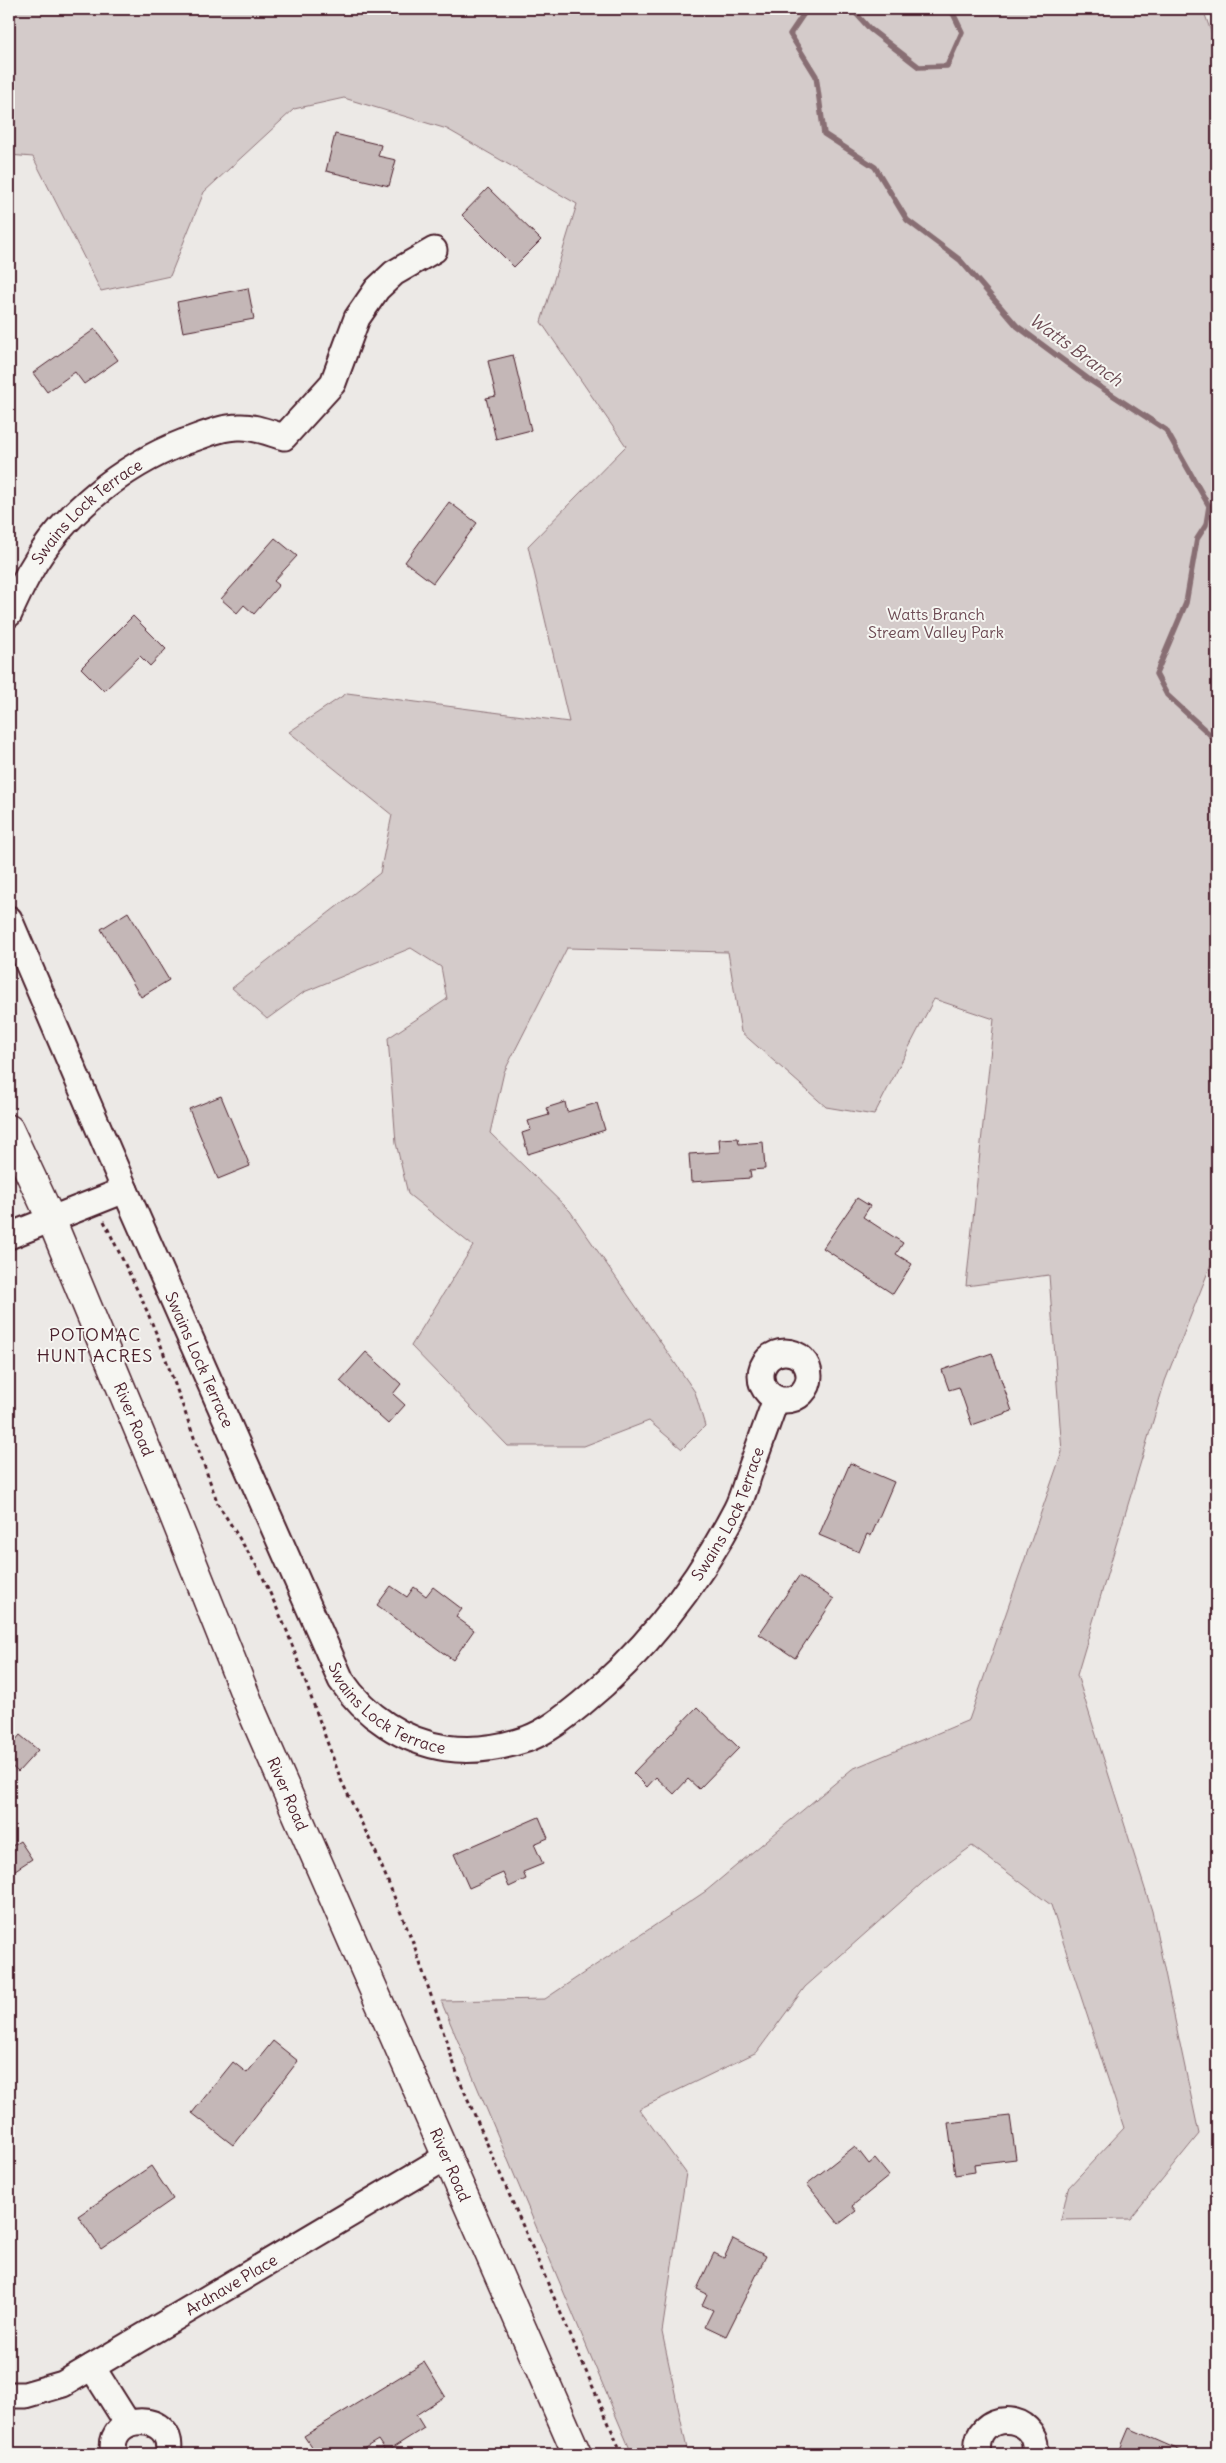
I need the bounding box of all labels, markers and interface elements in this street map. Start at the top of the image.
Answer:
water label: Watts Branch [1025,308,1128,392]
street label: Swains Lock Terrace [27,454,146,568]
park label: Watts Branch Stream Valley Park [868,604,1004,642]
street label: Swains Lock Terrace [161,1288,238,1430]
district label: POTOMAC HUNT ACRES [37,1323,153,1367]
street label: River Road [110,1379,158,1459]
street label: Swains Lock Terrace [687,1444,768,1584]
street label: Swains Lock Terrace [324,1659,447,1758]
street label: River Road [263,1754,313,1834]
street label: River Road [426,2125,475,2205]
street label: Ardnave Place [182,2249,281,2319]

